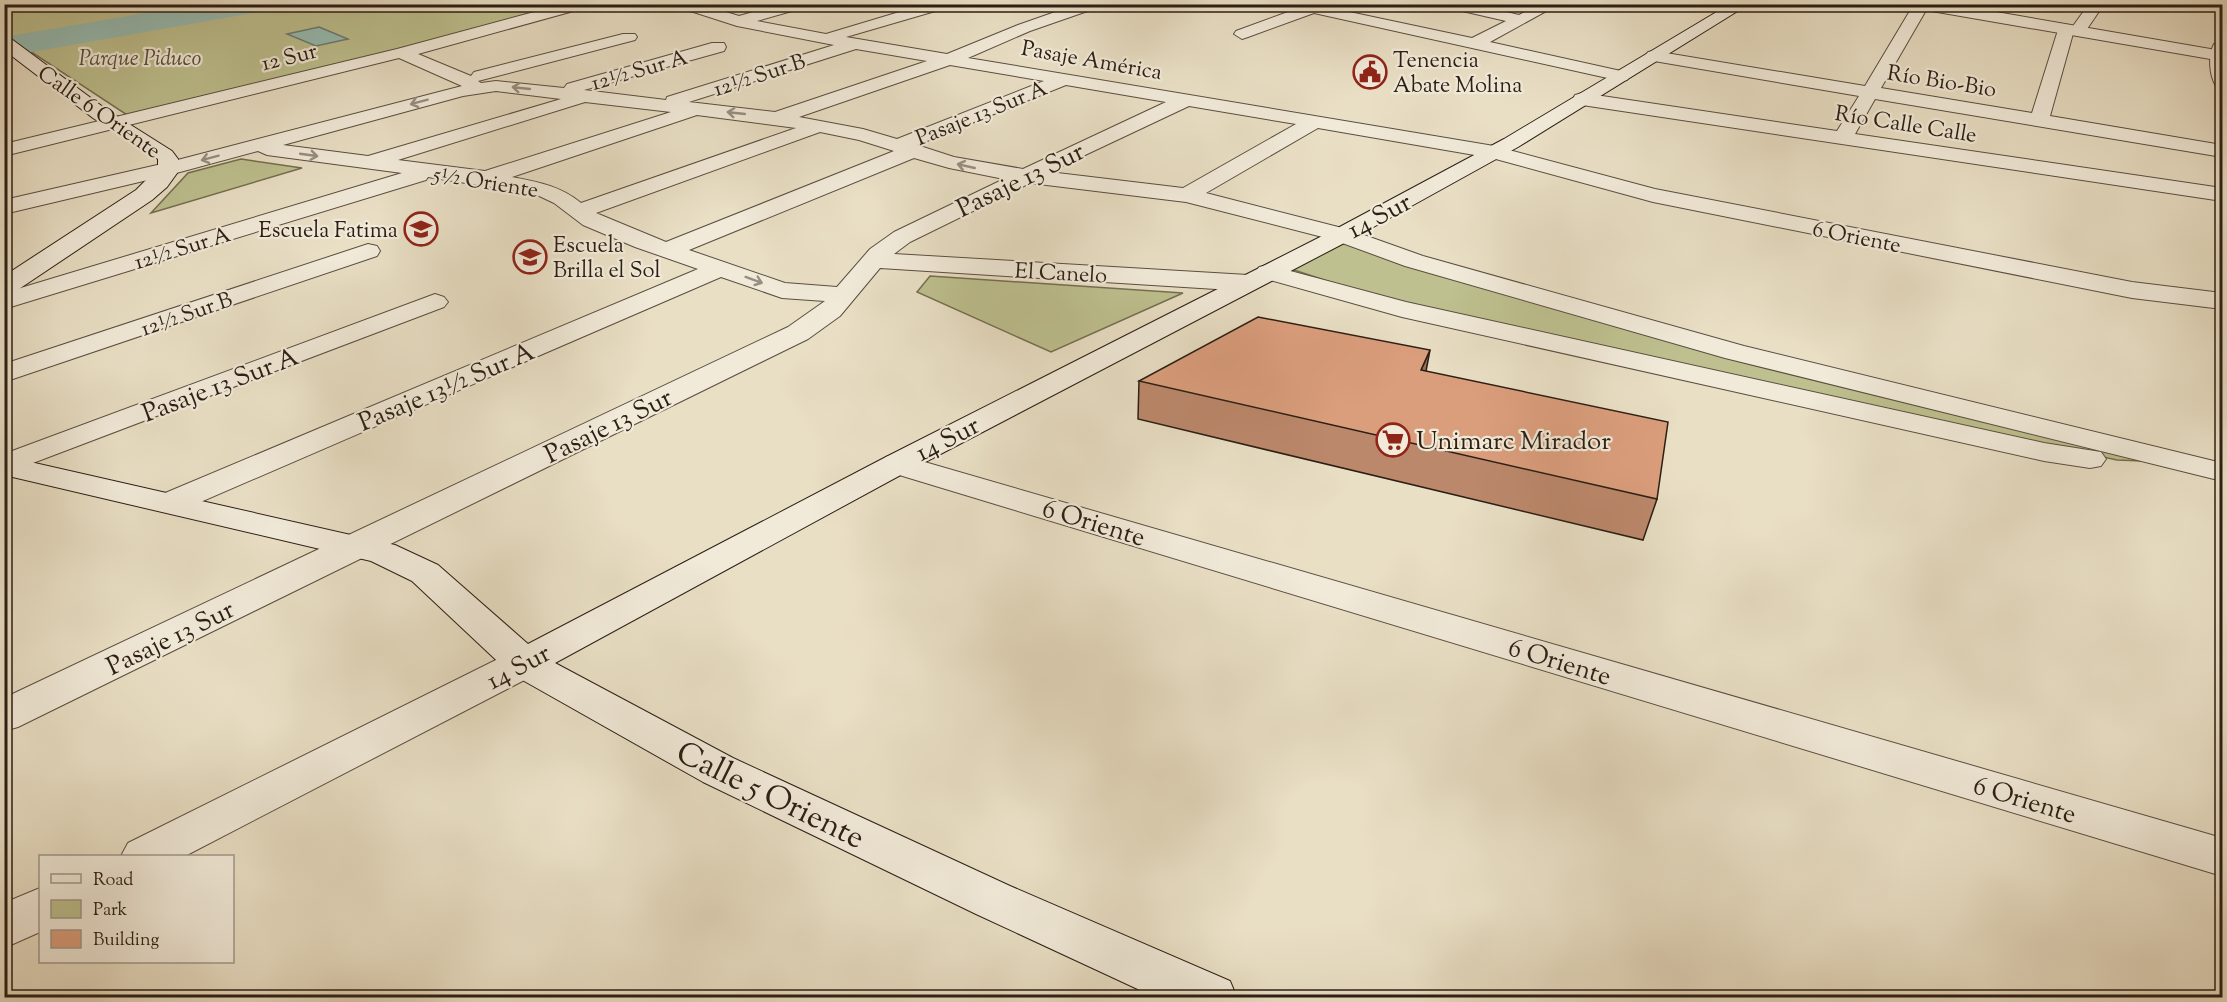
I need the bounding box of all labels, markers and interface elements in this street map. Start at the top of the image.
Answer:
street label: Pasaje América [1019,34,1164,90]
street label: 12 Sur [258,37,321,81]
street label: 12½ Sur A [588,43,692,101]
park label: Parque Piduco [79,44,202,76]
place label: Tenencia Abate Molina [1393,46,1522,103]
street label: 12½ Sur B [710,47,810,107]
public building icon: Tenencia Abate Molina [1352,54,1388,90]
street label: Calle 6 Oriente [30,59,166,168]
street label: Río Bio-Bio [1885,59,1998,107]
street label: Pasaje 13 Sur A [911,74,1053,156]
one-way arrow [512,82,532,93]
one-way arrow [410,97,429,108]
street label: Río Calle Calle [1832,99,1979,153]
one-way arrow [726,107,746,118]
street label: Pasaje 13 Sur [951,134,1092,228]
one-way arrow [298,149,318,160]
one-way arrow [201,153,220,164]
street label: 5½ Oriente [429,160,541,208]
one-way arrow [957,160,976,172]
street label: 14 Sur [1342,185,1419,249]
school or university icon: Escuela Fatima [403,211,439,247]
street label: 6 Oriente [1809,215,1903,263]
place label: Escuela Fatima [258,216,398,248]
street label: 12½ Sur A [131,220,235,280]
place label: Escuela Brilla el Sol [553,231,661,288]
school or university icon: Escuela Brilla el Sol [512,239,548,275]
street label: El Canelo [1014,257,1108,293]
one-way arrow [744,275,762,286]
street label: 12½ Sur B [137,285,237,346]
street label: Pasaje 13½ Sur A [353,334,541,442]
street label: Pasaje 13 Sur A [137,340,304,433]
street label: Pasaje 13 Sur [539,380,680,474]
street label: 14 Sur [910,408,987,472]
supermarket icon: Unimarc Mirador [1375,422,1411,458]
place label: Unimarc Mirador [1416,424,1611,461]
street label: 6 Oriente [1037,491,1149,558]
street label: Pasaje 13 Sur [101,592,242,686]
street label: 6 Oriente [1503,630,1615,697]
street label: 14 Sur [481,636,558,700]
street label: Calle 5 Oriente [668,731,872,862]
street label: 6 Oriente [1968,768,2080,835]
legend [39,855,234,963]
text: Road [93,868,133,894]
text: Park [93,898,128,924]
text: Building [93,928,159,954]

